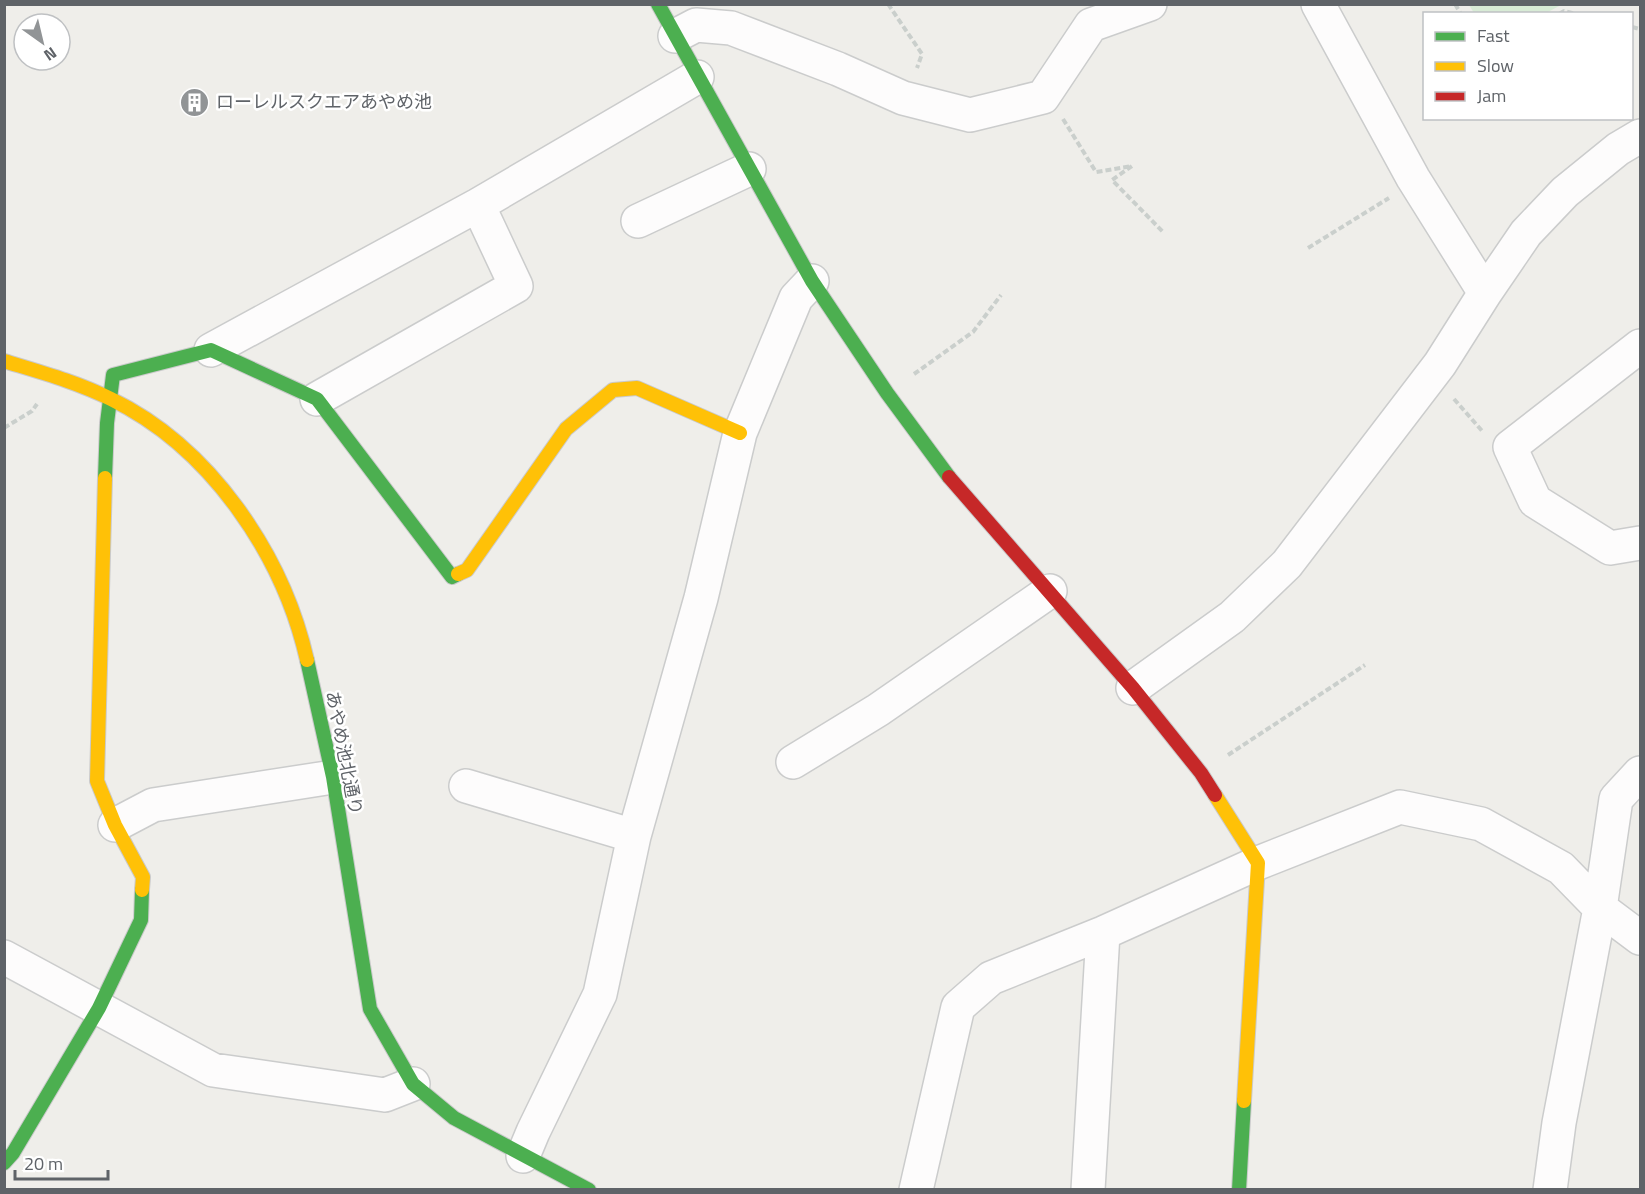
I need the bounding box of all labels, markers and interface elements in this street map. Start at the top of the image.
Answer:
north arrow [12,12,72,72]
legend [1423,12,1633,120]
text: Fast [1477,22,1510,49]
text: N [39,41,62,67]
text: Slow [1477,52,1514,79]
text: Jam [1477,82,1506,109]
building icon: ローレルスクエアあやめ池 [179,86,211,118]
place label: ローレルスクエアあやめ池 [216,88,432,115]
street label: あやめ池北通り [319,688,370,817]
scale bar [15,1143,108,1181]
text: 20 m [24,1150,63,1177]

